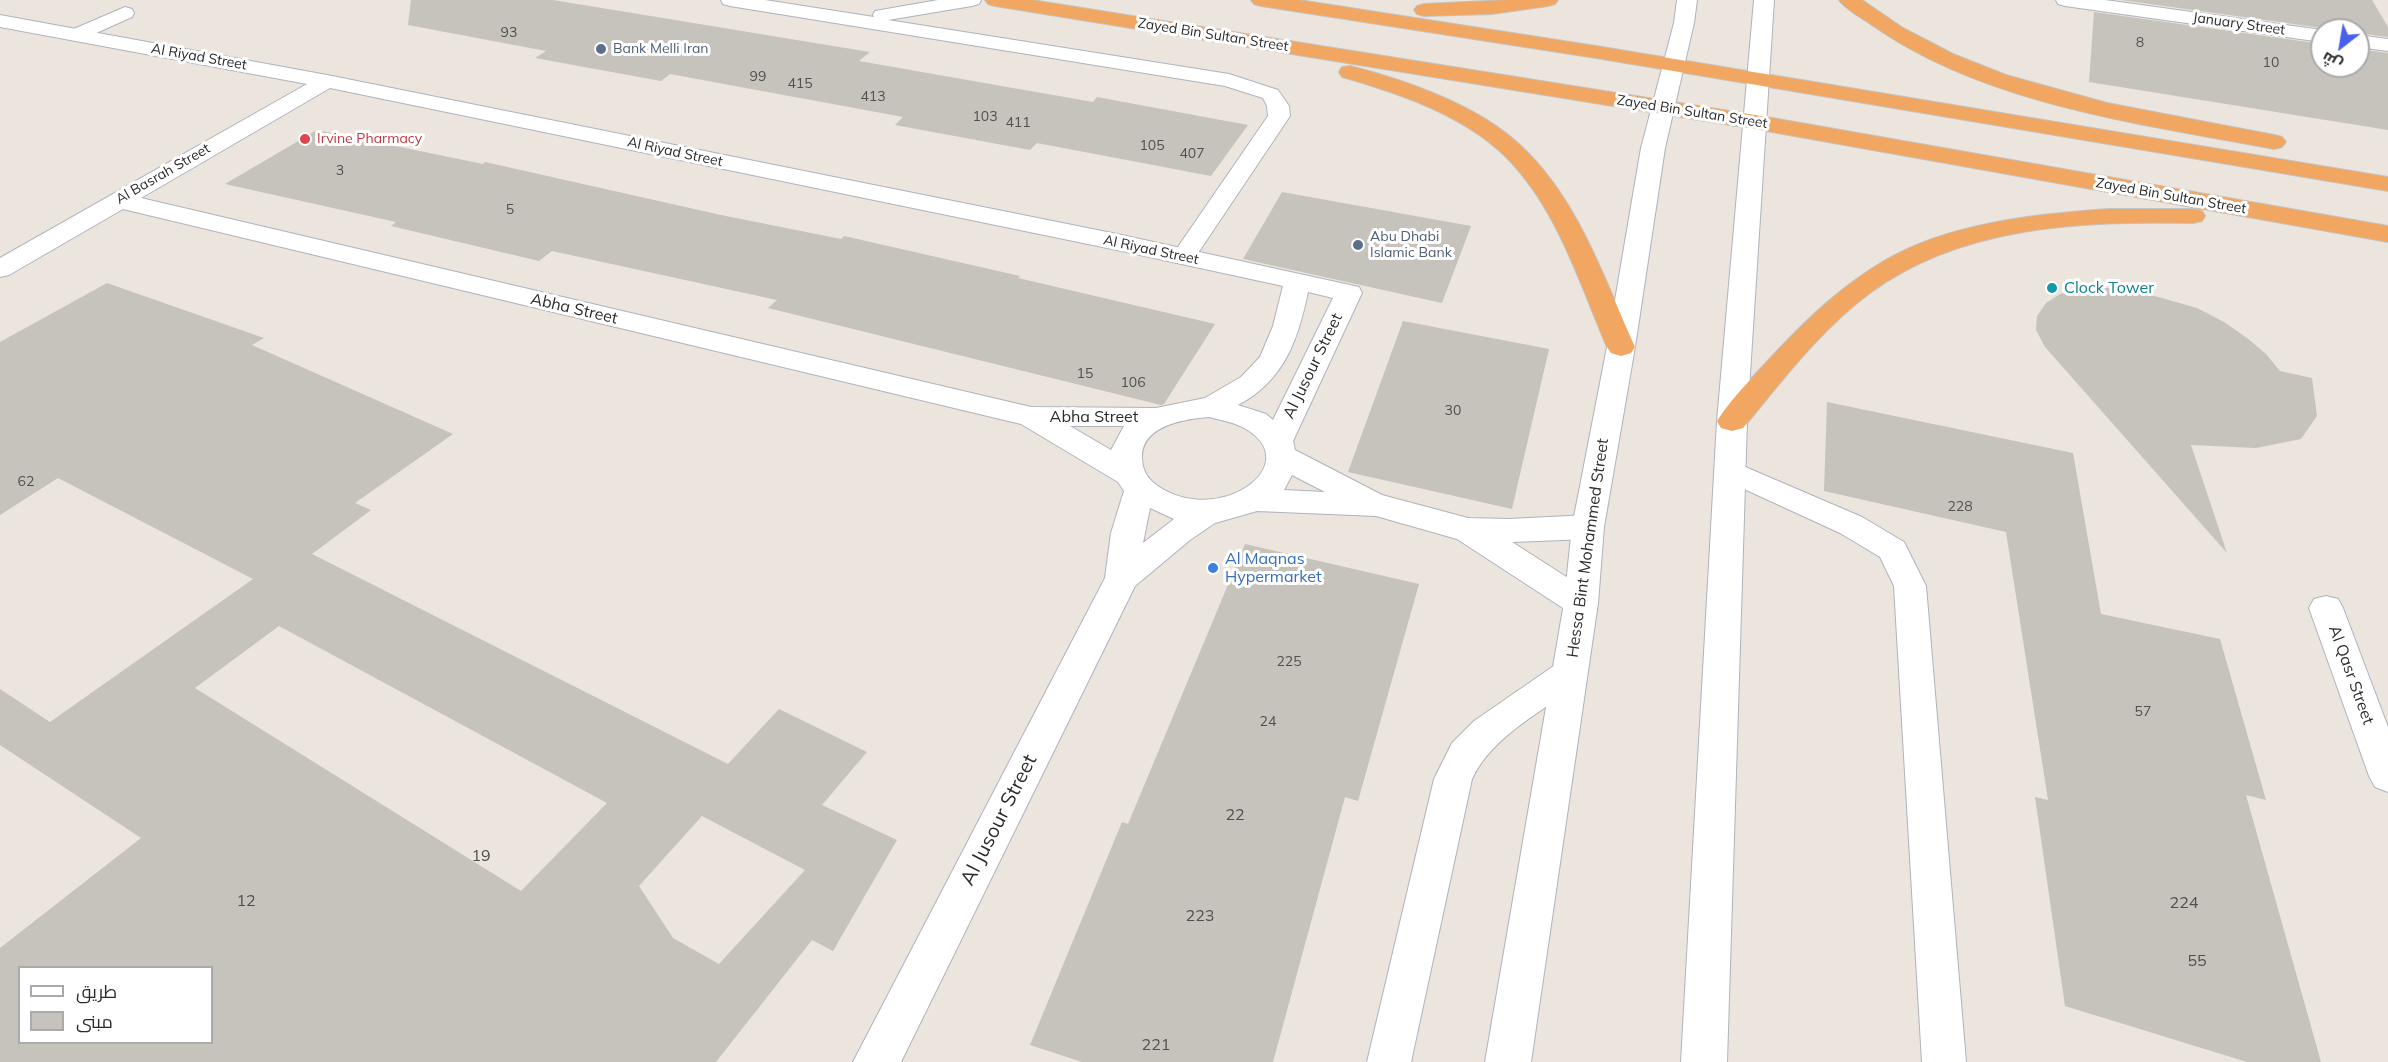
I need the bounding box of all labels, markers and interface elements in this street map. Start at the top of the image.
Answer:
street label: January Street [2192,9,2286,39]
street label: Zayed Bin Sultan Street [1136,15,1290,55]
north arrow [2310,18,2370,78]
house number: 93 [501,25,517,41]
house number: 8 [2136,35,2144,51]
street label: Al Riyad Street [150,40,248,74]
place label: Bank Melli Iran [613,41,709,57]
marker: Bank Melli Iran [594,42,608,56]
text: ش [2318,48,2346,76]
house number: 10 [2263,55,2279,71]
house number: 99 [750,69,766,85]
house number: 415 [787,76,813,92]
house number: 413 [860,89,886,105]
street label: Zayed Bin Sultan Street [1615,92,1769,132]
house number: 103 [972,109,998,125]
house number: 411 [1005,115,1031,131]
place label: Irvine Pharmacy [317,131,422,147]
marker: Irvine Pharmacy [298,132,312,146]
street label: Al Riyad Street [626,134,724,170]
house number: 105 [1139,138,1165,154]
street label: Al Basrah Street [113,140,213,208]
house number: 407 [1179,146,1205,162]
house number: 3 [336,163,344,179]
street label: Zayed Bin Sultan Street [2095,175,2247,217]
house number: 5 [506,202,514,218]
place label: Abu Dhabi Islamic Bank [1370,229,1452,262]
street label: Al Riyad Street [1102,232,1200,268]
marker: Abu Dhabi Islamic Bank [1351,238,1365,252]
place label: Clock Tower [2064,278,2154,298]
marker: Clock Tower [2045,281,2059,295]
street label: Abha Street [529,290,619,328]
street label: Al Jusour Street [1279,310,1347,422]
house number: 15 [1077,366,1093,382]
house number: 106 [1120,375,1146,391]
house number: 30 [1445,403,1461,419]
street label: Abha Street [1050,407,1138,427]
street label: Hessa Bint Mohammed Street [1563,437,1613,659]
house number: 62 [18,474,34,490]
house number: 228 [1947,499,1973,515]
place label: Al Maqnas Hypermarket [1225,549,1322,587]
marker: Al Maqnas Hypermarket [1206,561,1220,575]
street label: Al Qasr Street [2324,623,2378,727]
house number: 225 [1276,654,1302,670]
house number: 57 [2135,704,2151,720]
house number: 24 [1260,714,1276,730]
street label: Al Jusour Street [956,751,1042,889]
house number: 22 [1225,805,1245,825]
house number: 19 [471,846,491,866]
house number: 12 [236,891,256,911]
house number: 224 [2170,893,2198,913]
house number: 223 [1186,906,1214,926]
house number: 55 [2187,951,2207,971]
legend [18,966,213,1044]
text: طريق [76,980,117,1003]
text: مبنى [76,1010,113,1033]
house number: 221 [1142,1035,1170,1055]

